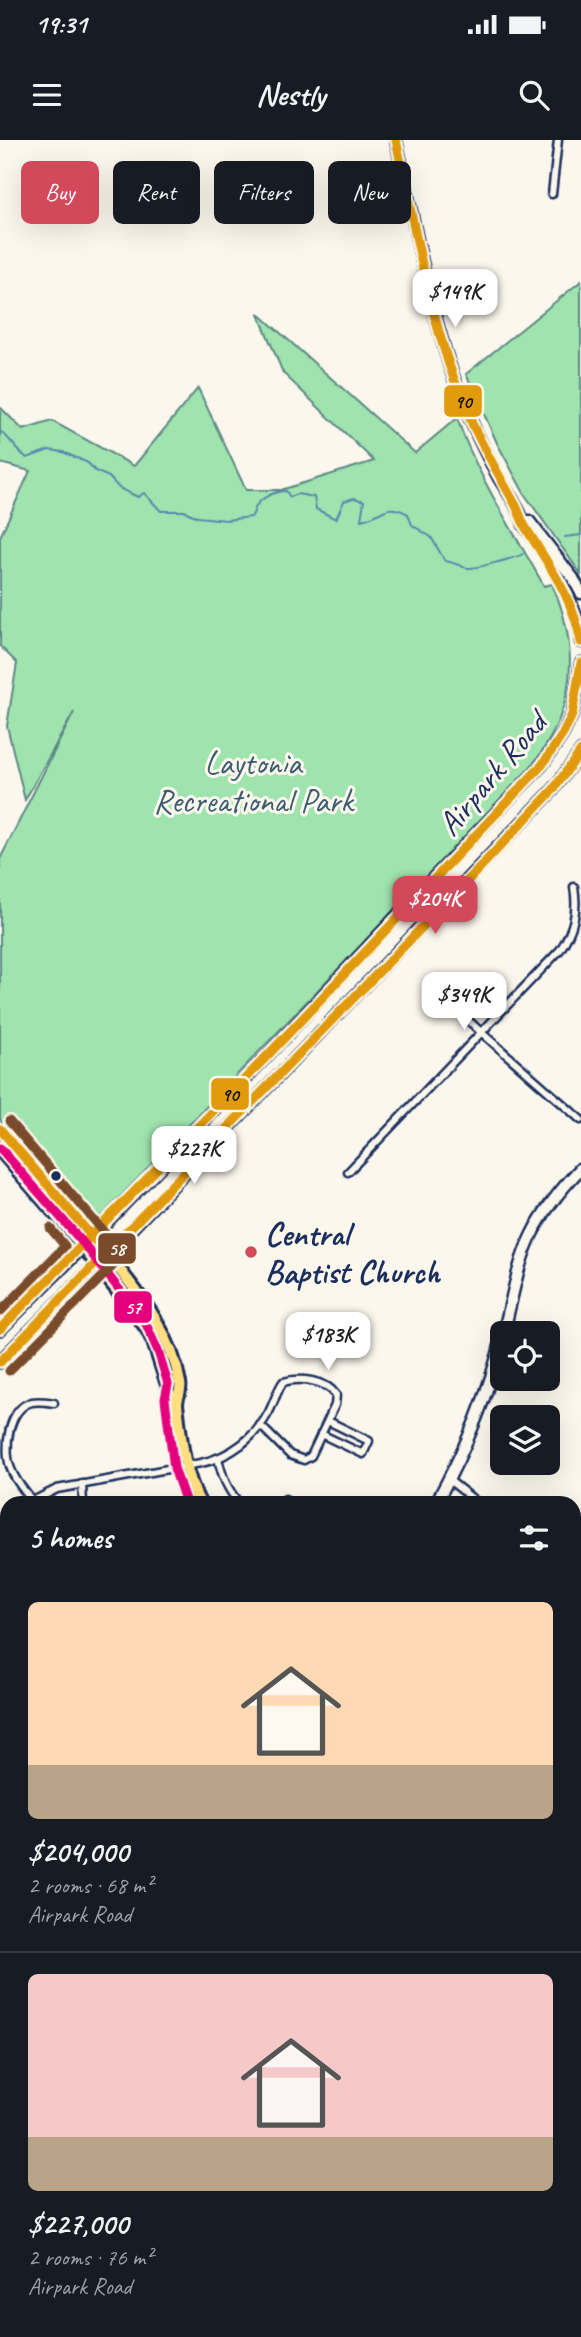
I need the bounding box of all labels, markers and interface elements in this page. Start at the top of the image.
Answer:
text: 19:31 [35,8,87,41]
text: Nestly [256,74,325,115]
icon: menu [28,76,66,114]
icon: search [515,76,553,114]
chip: Buy [21,161,99,224]
chip: Rent [113,161,200,224]
chip: Filters [214,161,314,224]
chip: New [328,161,411,224]
pin: $149K [406,270,504,329]
text: $149K [429,277,481,306]
line badge: 90 [443,384,483,418]
text: 90 [455,390,474,414]
street label: Airpark Road [428,699,559,844]
park label: Laytonia Recreational Park [154,742,355,822]
pin: $204K [386,876,484,936]
text: $204K [408,884,462,913]
pin: $349K [415,972,513,1032]
text: $349K [438,980,490,1009]
line badge: 90 [210,1077,250,1111]
text: 90 [222,1083,241,1107]
pin: $227K [145,1126,243,1186]
text: $227K [168,1134,221,1163]
unlabelled marker [49,1169,63,1183]
place label: Central Baptist Church [265,1213,441,1293]
line badge: 58 [97,1232,137,1265]
text: 58 [109,1237,128,1261]
marker: Central Baptist Church [243,1244,259,1260]
line badge: 57 [113,1290,153,1324]
text: 57 [125,1296,144,1320]
pin: $183K [279,1312,377,1372]
text: $183K [301,1320,355,1349]
map controls [490,1321,560,1475]
button: locate [490,1321,560,1391]
button: layers [490,1405,560,1475]
text: 5 homes [28,1519,112,1557]
icon: filters [515,1519,553,1557]
icon: home [228,1648,354,1774]
text: $204,000 [28,1833,128,1871]
text: 2 rooms · 68 m² [28,1871,152,1900]
text: Airpark Road [28,1900,132,1929]
icon: home [228,2020,354,2146]
text: $227,000 [28,2205,128,2243]
text: 2 rooms · 76 m² [28,2243,152,2272]
text: Airpark Road [28,2272,132,2301]

